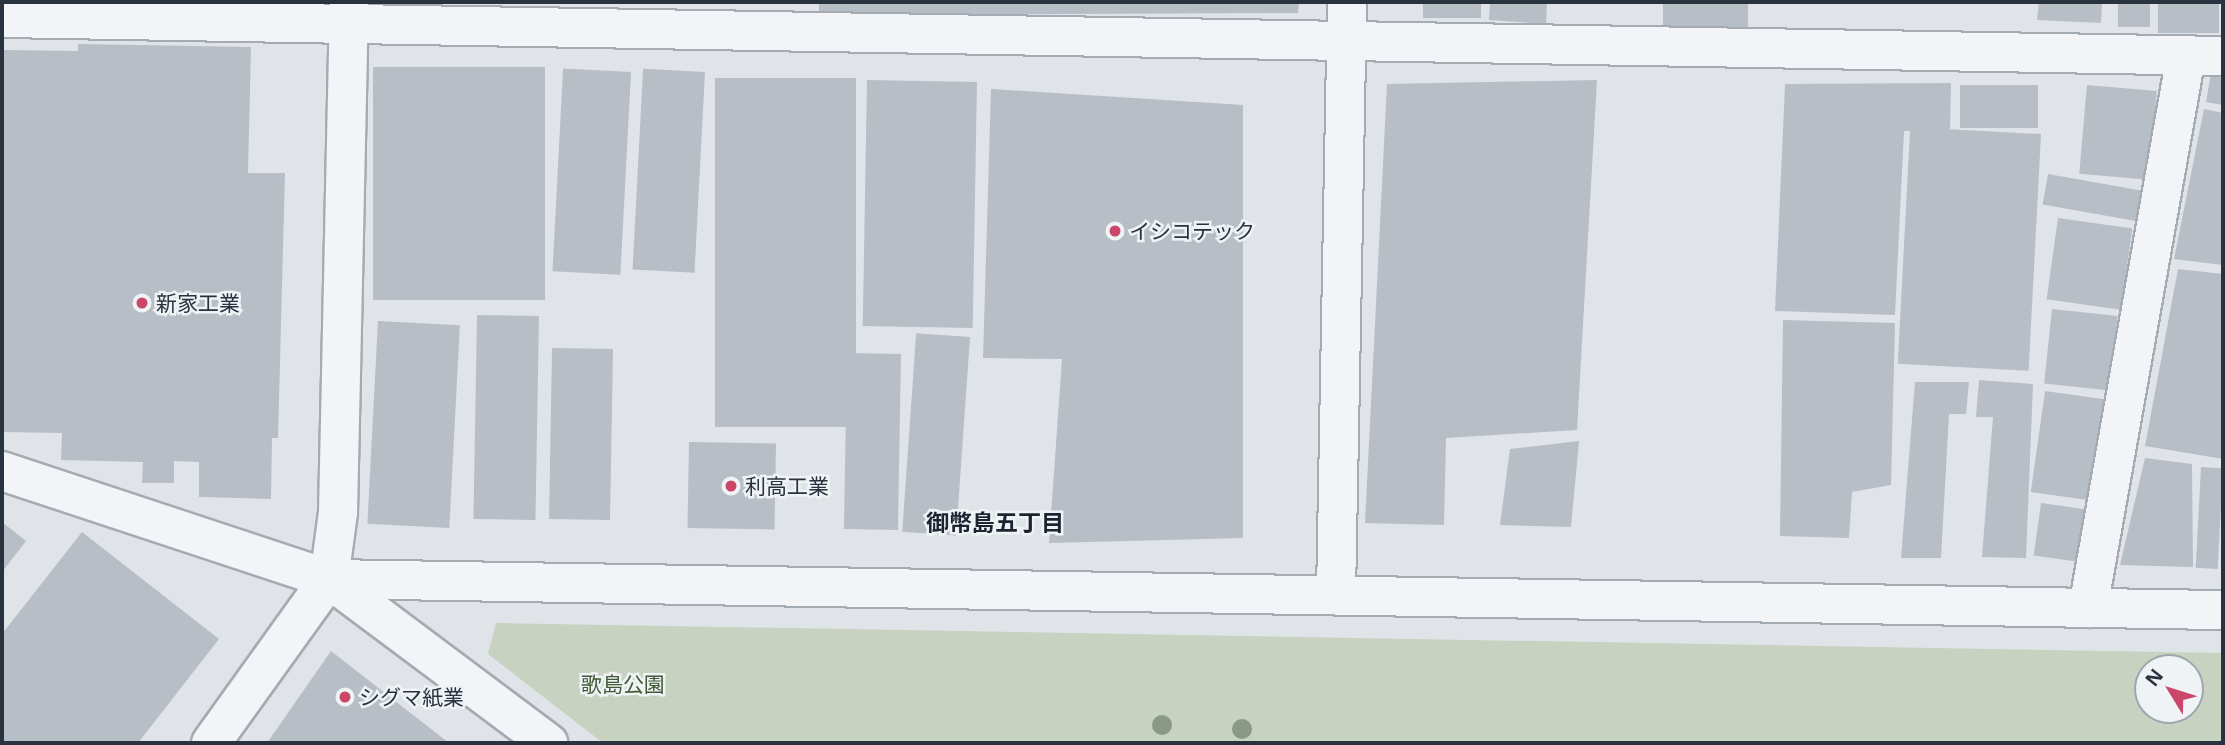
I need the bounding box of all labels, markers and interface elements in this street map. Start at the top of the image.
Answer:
place label: イシコテック [1129,218,1255,244]
marker: イシコテック [1107,223,1123,239]
place label: 新家工業 [156,290,240,316]
marker: 新家工業 [134,295,150,311]
place label: 利高工業 [745,473,829,499]
marker: 利高工業 [723,478,739,494]
district label: 御幣島五丁目 [926,508,1064,536]
north arrow [2134,654,2204,724]
text: N [2139,663,2169,691]
park label: 歌島公園 [581,671,665,697]
place label: シグマ紙業 [359,684,464,710]
marker: シグマ紙業 [337,689,353,705]

